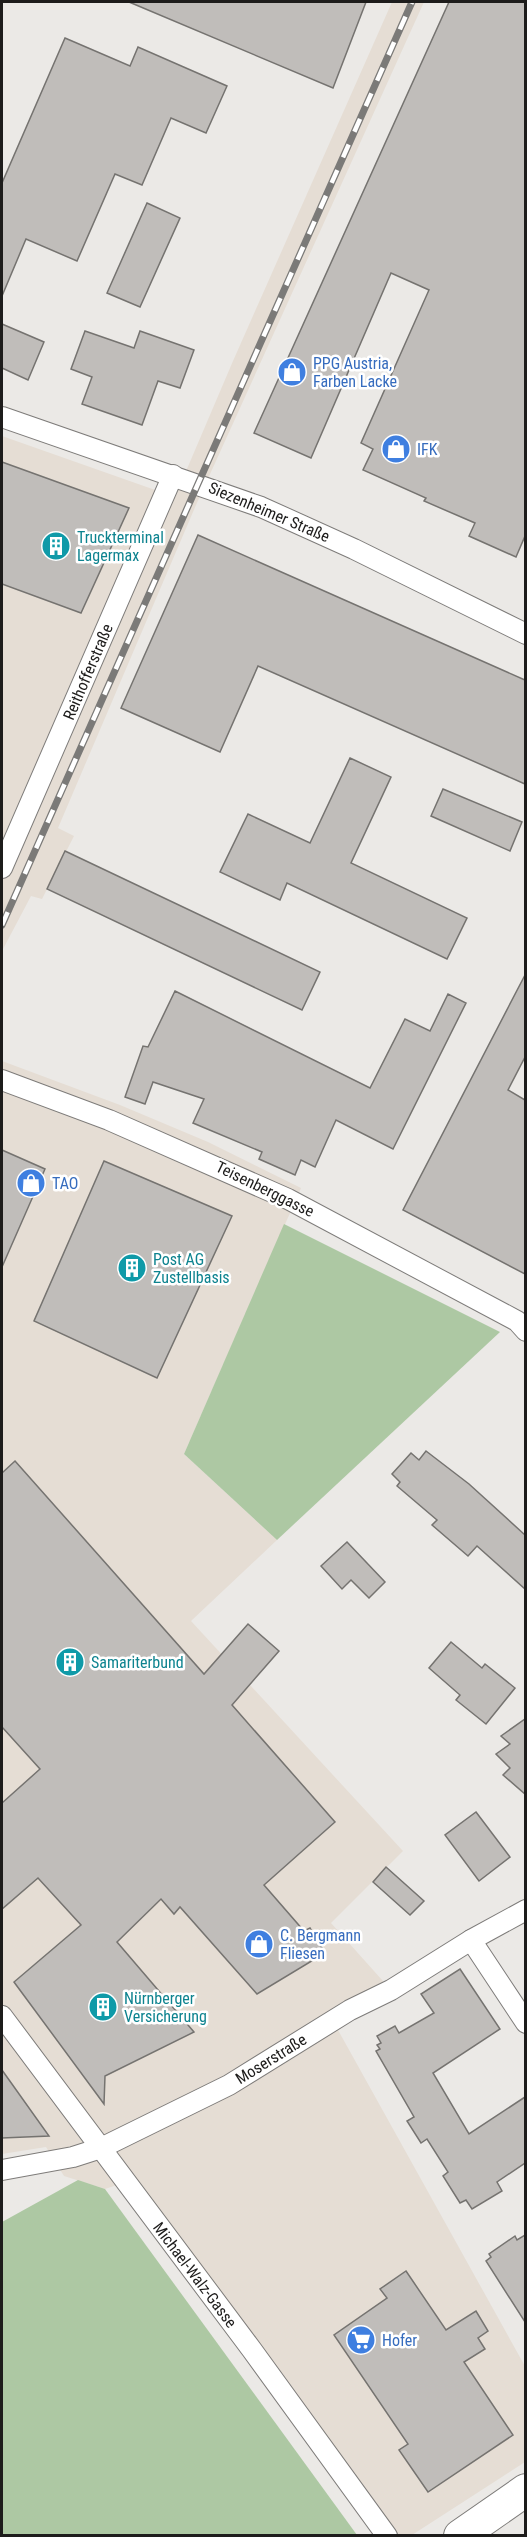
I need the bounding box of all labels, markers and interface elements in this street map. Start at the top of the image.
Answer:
place label: PPG Austria, Farben Lacke [313,354,397,391]
shop icon: PPG Austria, Farben Lacke [276,356,308,388]
shop icon: IFK [380,433,412,465]
place label: IFK [417,440,438,459]
street label: Siezenheimer Straße [206,478,332,546]
place label: Truckterminal Lagermax [77,528,164,565]
building icon: Truckterminal Lagermax [40,530,72,562]
street label: Reithofferstraße [59,621,117,723]
street label: Teisenberggasse [213,1157,317,1221]
shop icon: TAO [15,1167,47,1199]
place label: TAO [52,1174,78,1193]
place label: Post AG Zustellbasis [153,1250,230,1287]
building icon: Post AG Zustellbasis [116,1252,148,1284]
building icon: Samariterbund [54,1646,86,1678]
place label: Samariterbund [91,1653,184,1672]
place label: C. Bergmann Fliesen [280,1926,361,1963]
shop icon: C. Bergmann Fliesen [243,1928,275,1960]
place label: Nürnberger Versicherung [124,1989,207,2026]
building icon: Nürnberger Versicherung [87,1991,119,2023]
street label: Moserstraße [232,2030,310,2088]
street label: Michael-Walz-Gasse [149,2219,241,2331]
supermarket icon: Hofer [345,2324,377,2356]
place label: Hofer [382,2331,417,2350]

